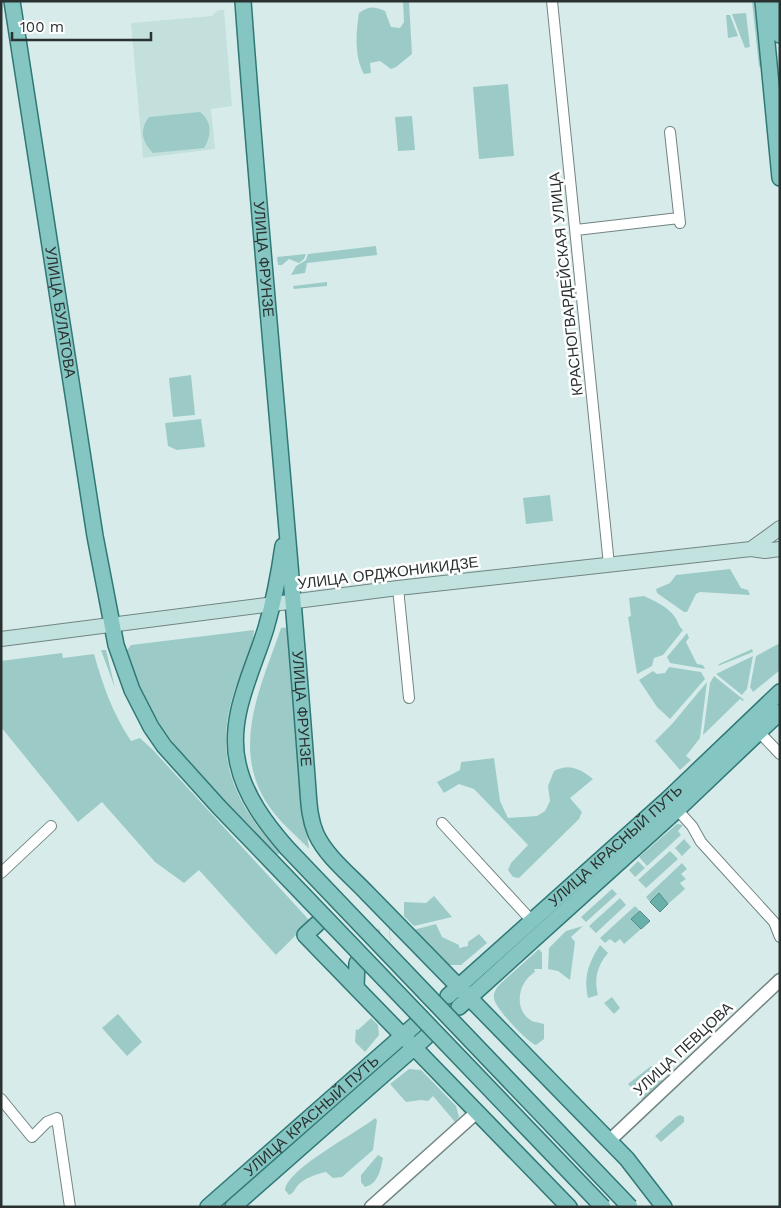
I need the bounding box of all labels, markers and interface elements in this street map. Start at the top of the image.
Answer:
scale bar [12,10,151,42]
text: 100 m [20,18,64,36]
street label: КРАСНОГВАРДЕЙСКАЯ УЛИЦА [545,171,587,397]
street label: УЛИЦА ФРУНЗЕ [250,200,278,318]
street label: УЛИЦА БУЛАТОВА [41,245,79,379]
street label: УЛИЦА ОРДЖОНИКИДЗЕ [296,553,480,593]
street label: УЛИЦА ФРУНЗЕ [288,650,315,767]
street label: УЛИЦА КРАСНЫЙ ПУТЬ [545,781,686,911]
street label: УЛИЦА ПЕВЦОВА [630,999,736,1099]
street label: УЛИЦА КРАСНЫЙ ПУТЬ [241,1052,383,1180]

